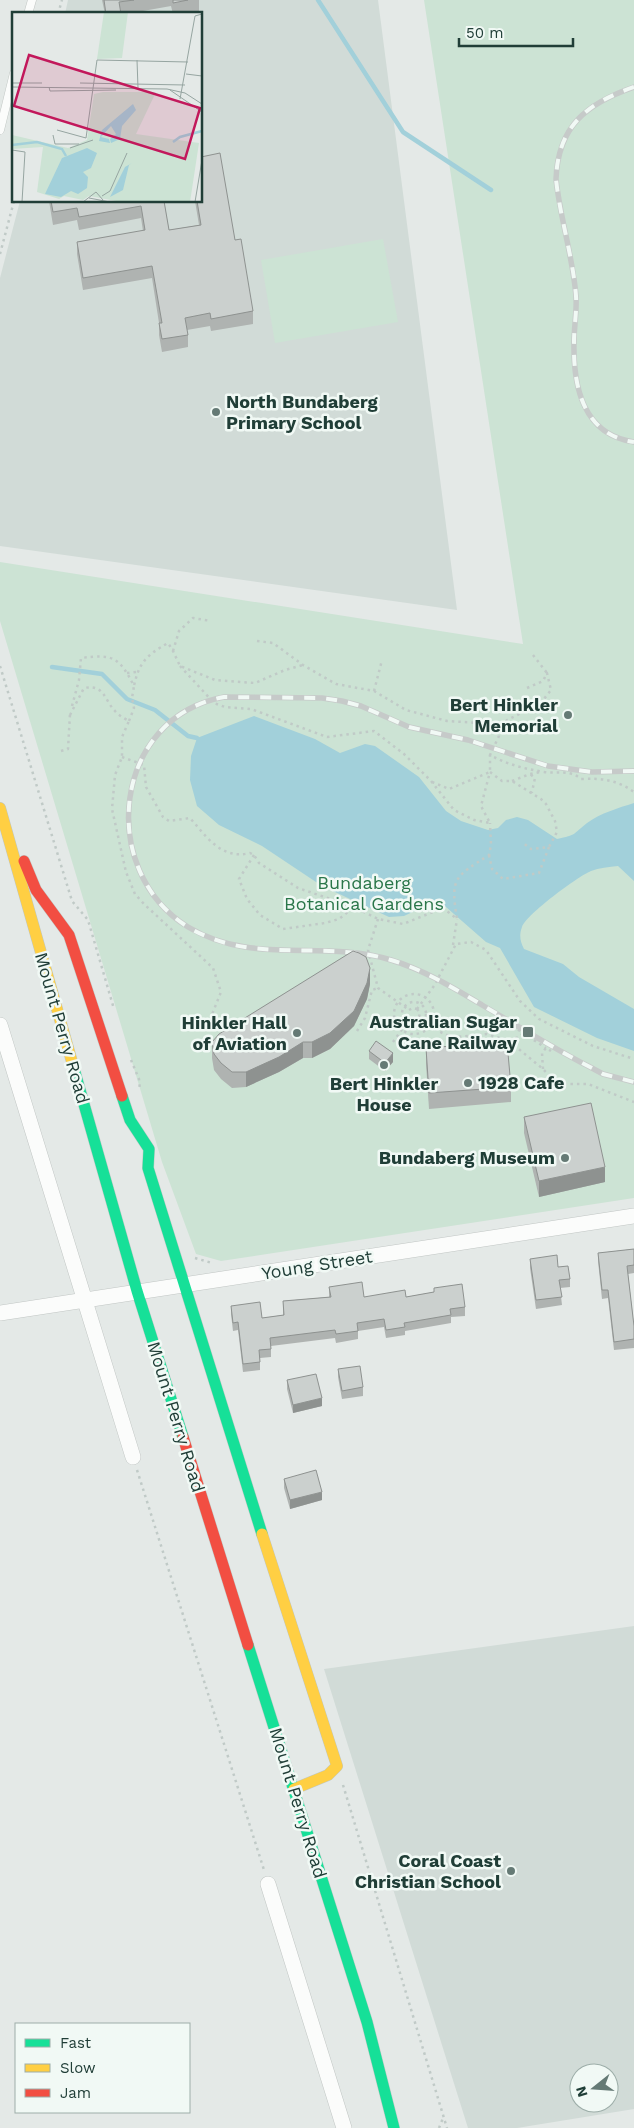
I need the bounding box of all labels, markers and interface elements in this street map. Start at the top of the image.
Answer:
inset map [12,12,202,202]
scale bar [459,15,573,47]
text: 50 m [466,24,503,42]
place label: North Bundaberg Primary School [226,391,379,433]
marker: North Bundaberg Primary School [210,406,222,418]
place label: Bert Hinkler Memorial [450,694,558,736]
marker: Bert Hinkler Memorial [562,709,574,721]
park label: Bundaberg Botanical Gardens [284,872,444,914]
street label: Mount Perry Road [31,950,94,1106]
place label: Australian Sugar Cane Railway [369,1011,518,1053]
place label: Hinkler Hall of Aviation [182,1012,287,1054]
marker: Australian Sugar Cane Railway [521,1025,535,1039]
marker: Hinkler Hall of Aviation [291,1027,303,1039]
marker: Bert Hinkler House [378,1059,390,1071]
place label: 1928 Cafe [478,1072,564,1093]
place label: Bert Hinkler House [330,1073,438,1115]
marker: 1928 Cafe [462,1077,474,1089]
place label: Bundaberg Museum [379,1147,555,1168]
marker: Bundaberg Museum [559,1152,571,1164]
street label: Young Street [260,1245,374,1284]
street label: Mount Perry Road [144,1339,209,1495]
street label: Mount Perry Road [266,1725,331,1881]
place label: Coral Coast Christian School [355,1850,501,1892]
marker: Coral Coast Christian School [505,1865,517,1877]
legend [15,2023,190,2113]
text: Fast [60,2034,92,2052]
text: Slow [60,2059,96,2077]
north arrow [569,2063,619,2113]
text: Jam [60,2084,91,2102]
text: N [572,2085,591,2099]

